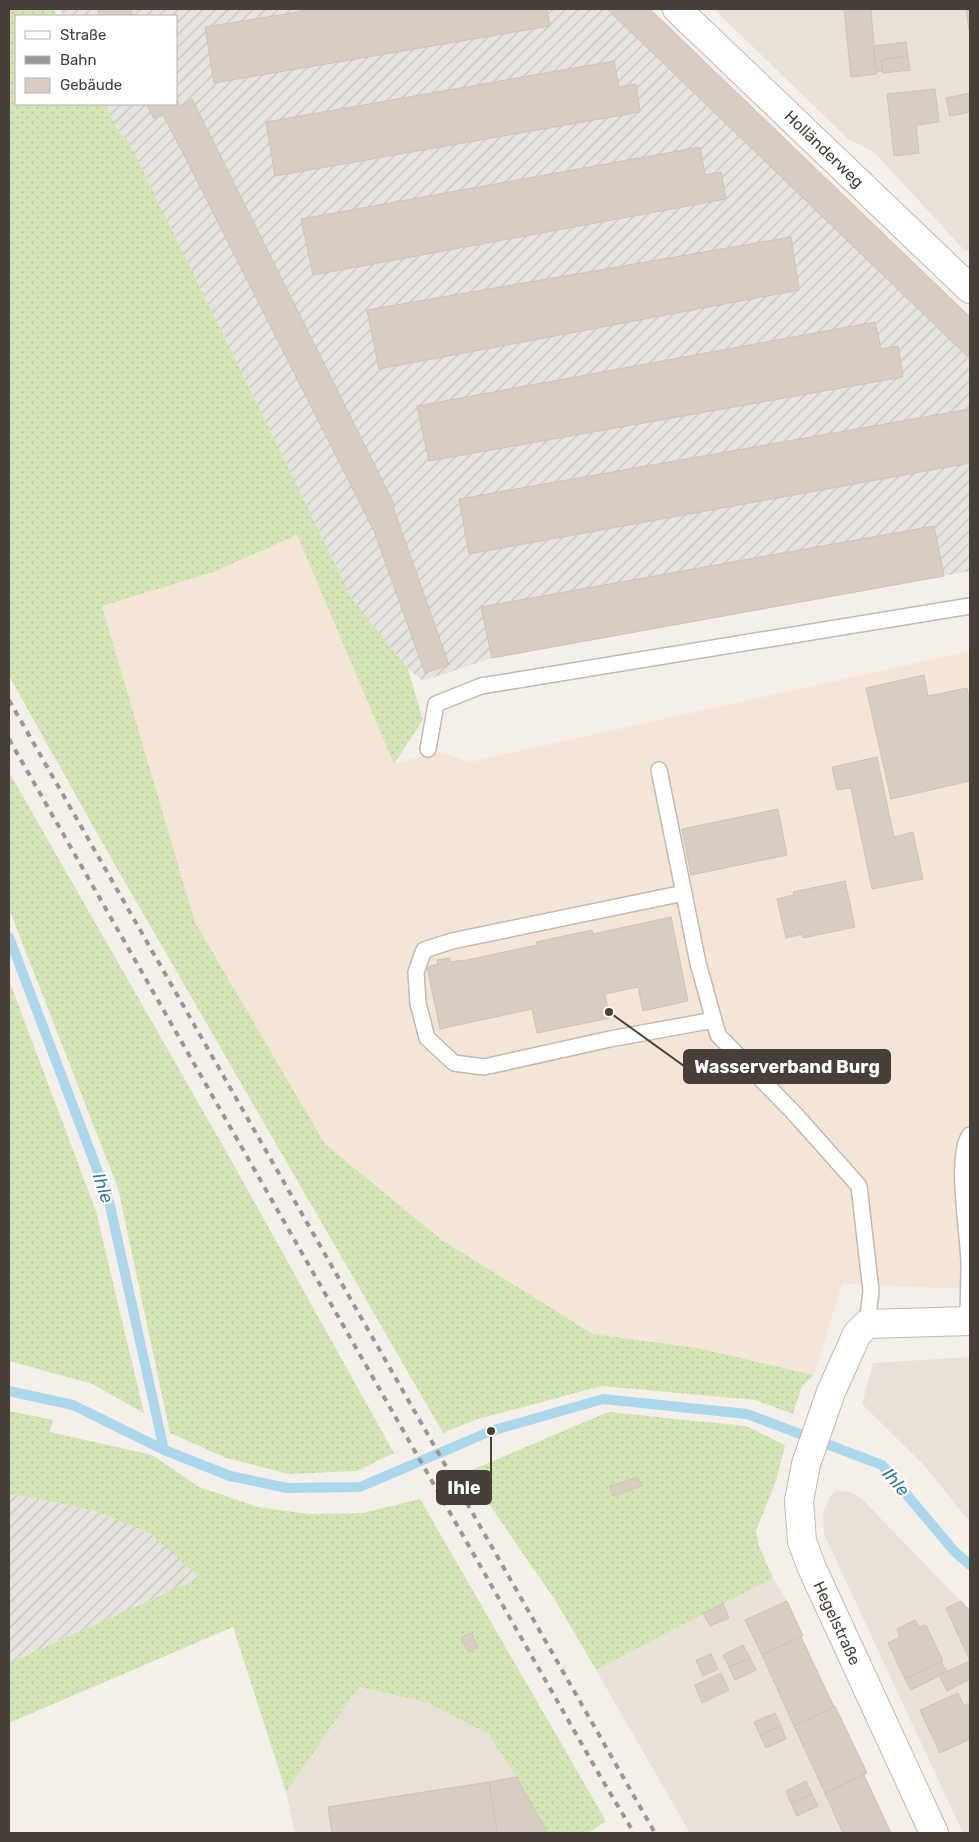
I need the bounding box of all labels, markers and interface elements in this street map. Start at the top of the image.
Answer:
legend [15,15,178,105]
text: Straße [60,26,106,44]
text: Bahn [60,51,97,69]
text: Gebäude [60,76,122,94]
street label: Holländerweg [780,107,868,191]
callout: Wasserverband Burg [684,1050,890,1083]
text: Wasserverband Burg [694,1056,880,1078]
water label: Ihle [88,1170,118,1206]
water label: Ihle [878,1463,914,1501]
callout: Ihle [437,1471,491,1504]
text: Ihle [447,1477,481,1499]
street label: Hegelstraße [809,1578,865,1668]

